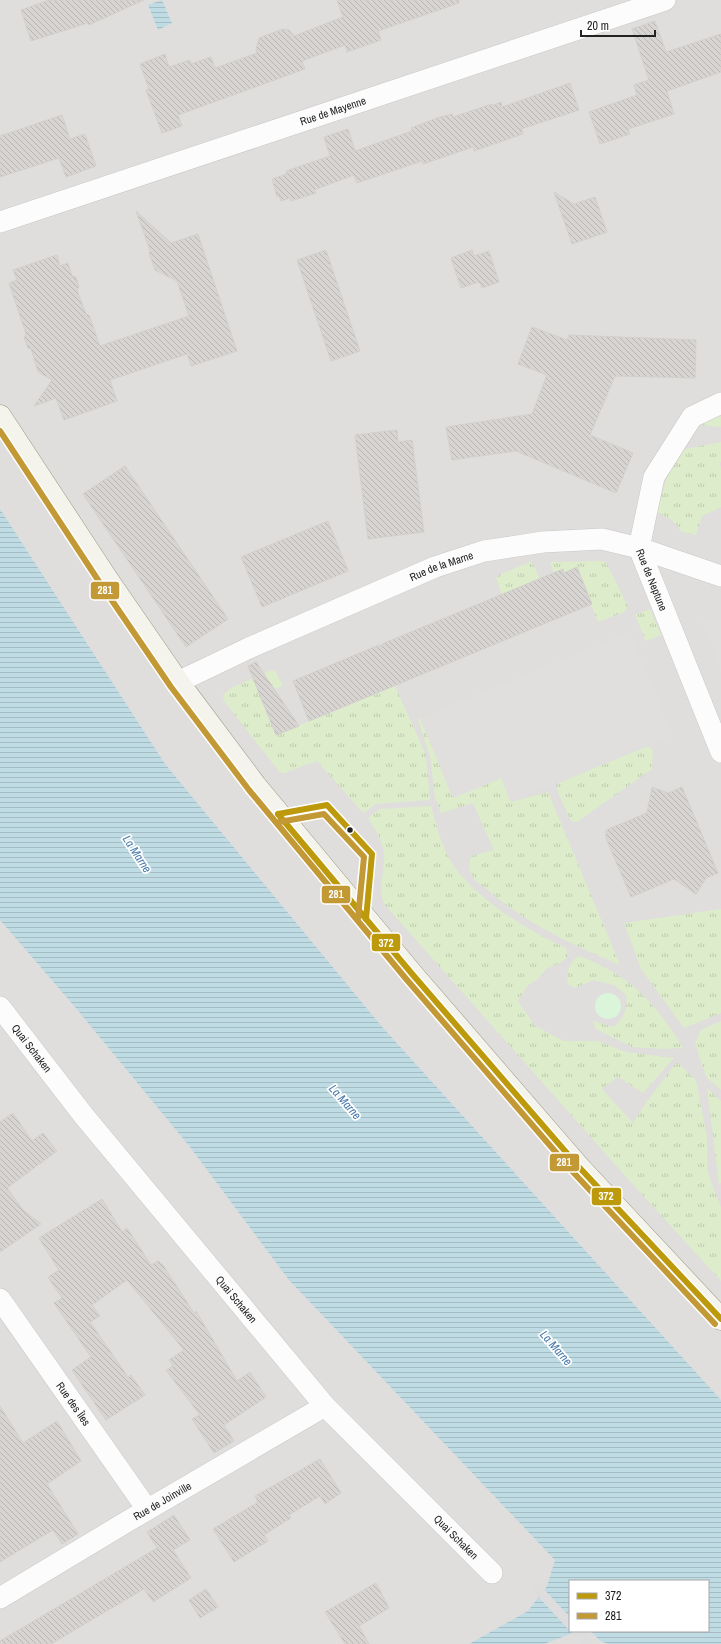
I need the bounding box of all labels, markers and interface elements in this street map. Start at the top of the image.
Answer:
scale bar [581,12,655,38]
text: 20 m [587,18,609,34]
street label: Rue de Mayenne [298,93,368,128]
street label: Rue de Neptune [633,547,671,613]
street label: Rue de la Marne [407,548,475,584]
line badge: 281 [90,581,120,600]
text: 281 [97,583,113,597]
unlabelled marker [345,825,355,835]
water label: La Marne [119,832,155,876]
line badge: 281 [321,885,351,904]
text: 281 [328,887,344,901]
line badge: 372 [371,933,401,952]
text: 372 [378,936,394,950]
street label: Quai Schaken [9,1021,55,1075]
water label: La Marne [325,1081,365,1123]
line badge: 281 [549,1153,580,1172]
text: 281 [556,1155,572,1169]
line badge: 372 [591,1187,622,1206]
text: 372 [598,1189,614,1203]
street label: Quai Schaken [213,1273,260,1326]
water label: La Marne [536,1327,576,1369]
street label: Rue des Îles [53,1379,94,1429]
street label: Rue de Joinville [131,1479,194,1523]
street label: Quai Schaken [431,1512,481,1562]
legend [569,1580,709,1632]
text: 372 [605,1588,621,1604]
text: 281 [605,1608,622,1624]

